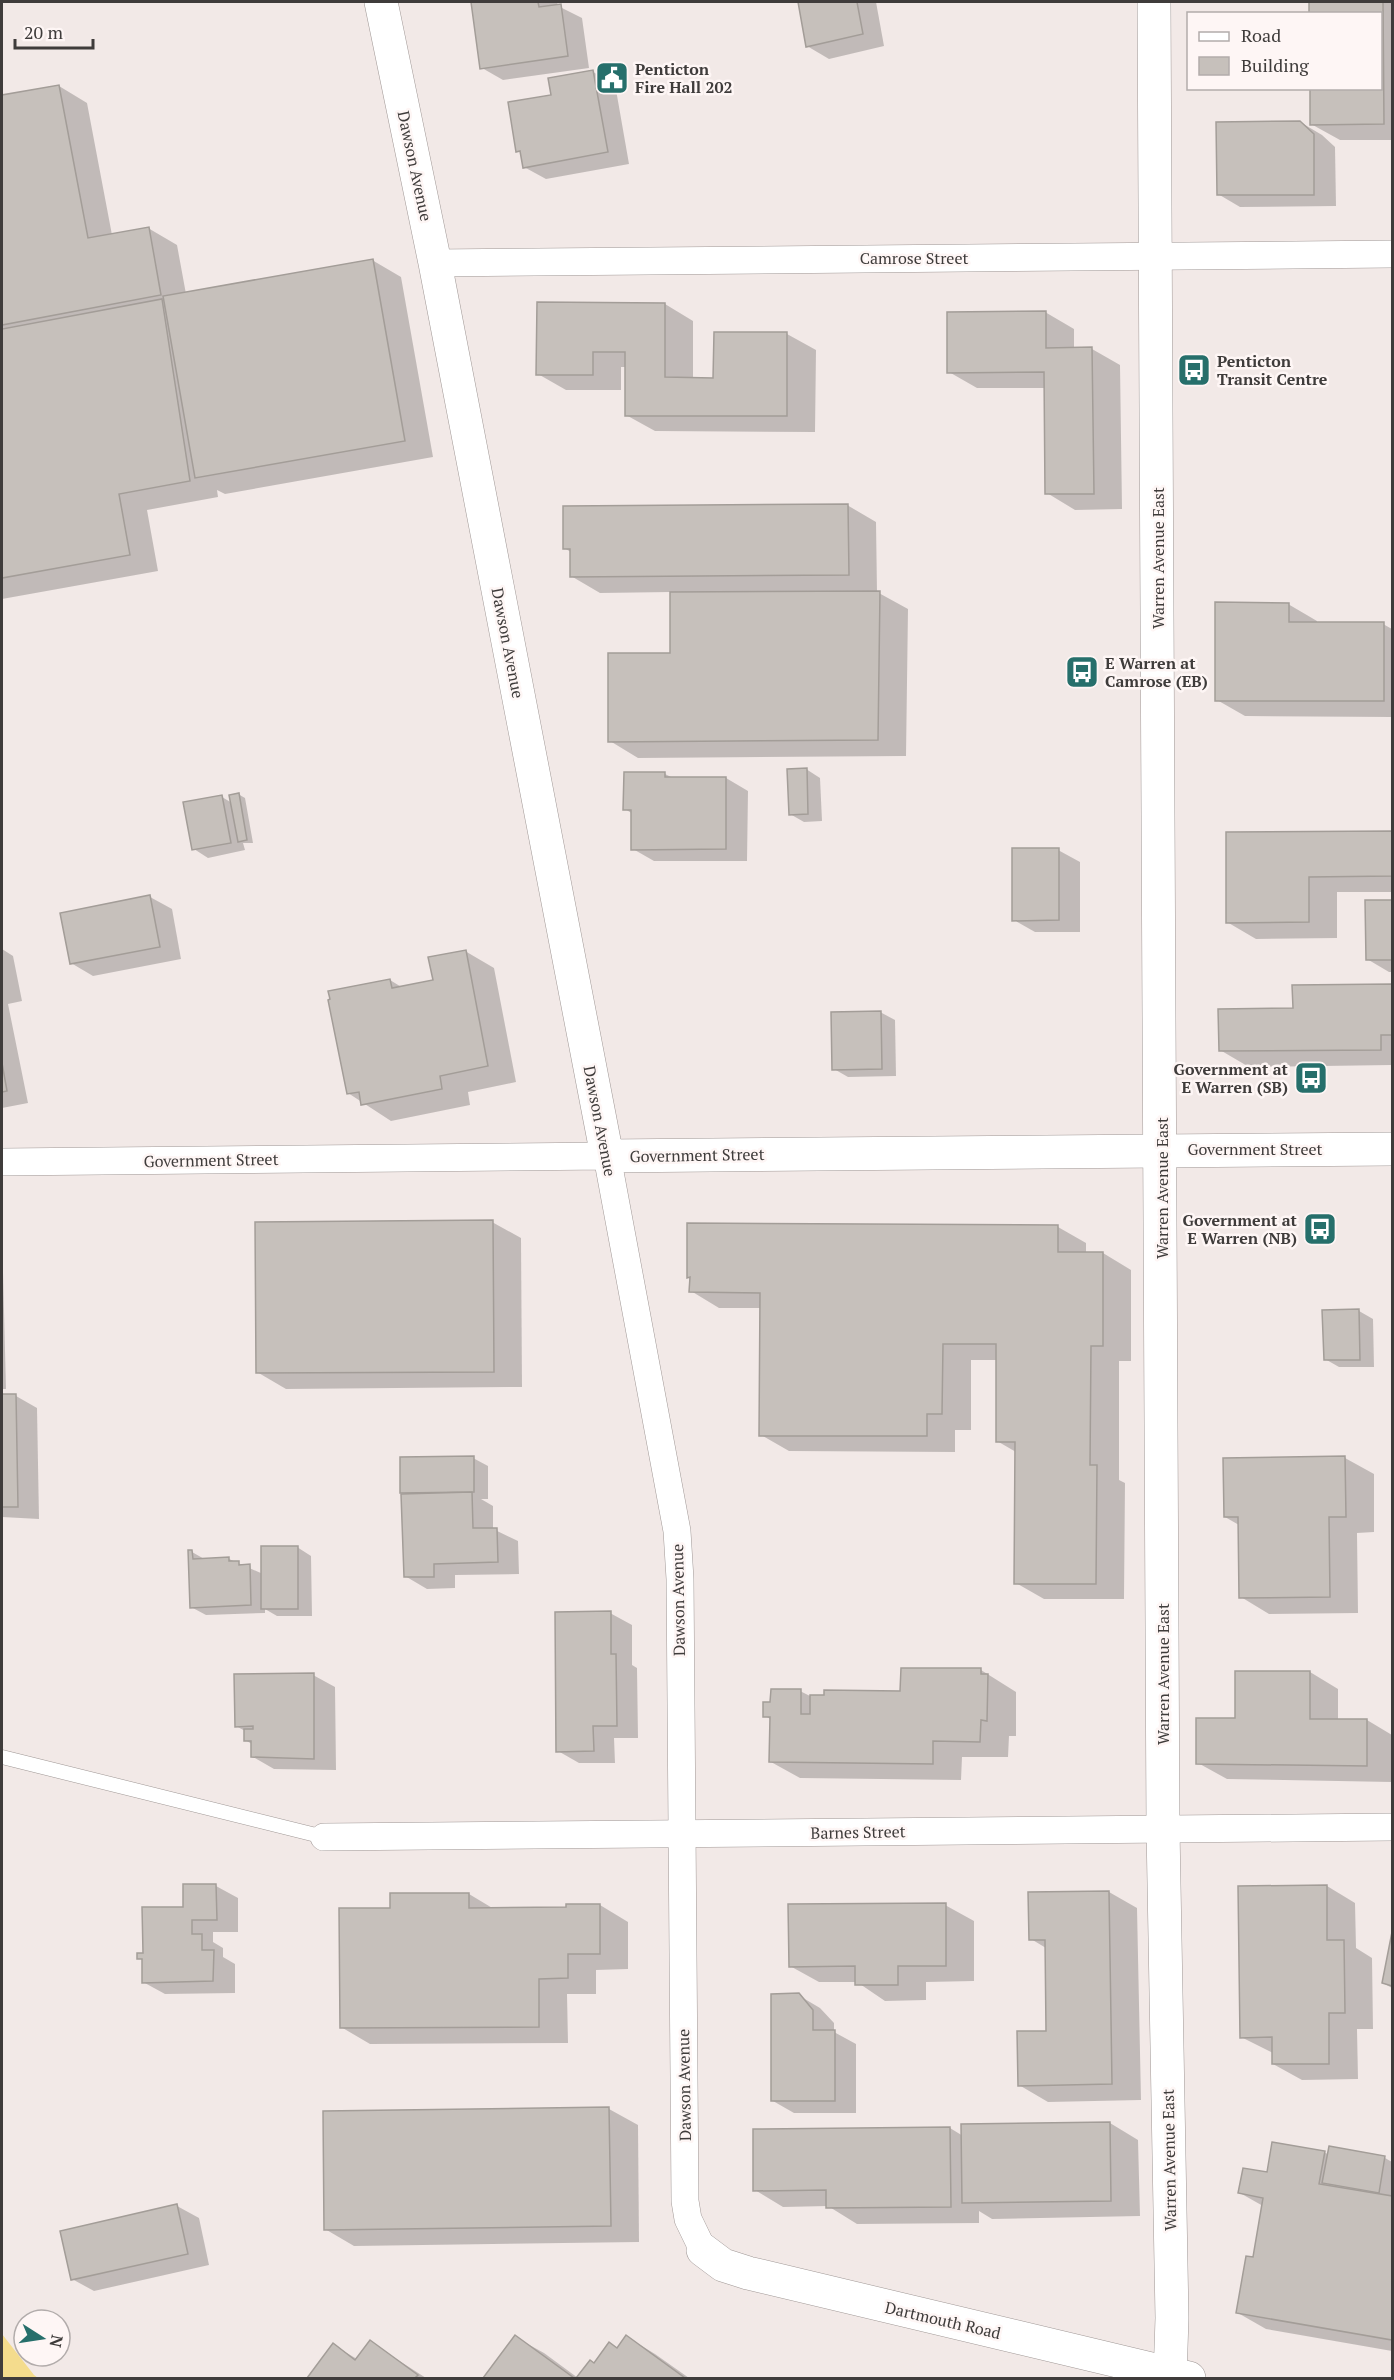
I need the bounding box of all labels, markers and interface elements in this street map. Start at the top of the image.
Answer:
scale bar [15,12,93,50]
legend [1187,12,1382,90]
text: 20 m [24,20,64,44]
text: Road [1241,23,1281,47]
text: Building [1241,53,1309,77]
place label: Penticton Fire Hall 202 [635,58,733,98]
public building icon: Penticton Fire Hall 202 [594,60,630,96]
street label: Dawson Avenue [393,109,437,223]
street label: Camrose Street [860,247,968,269]
place label: Penticton Transit Centre [1217,350,1328,390]
bus stop icon: Penticton Transit Centre [1176,352,1212,388]
street label: Warren Avenue East [1147,487,1169,629]
street label: Dawson Avenue [486,586,530,700]
place label: E Warren at Camrose (EB) [1105,652,1208,692]
bus stop icon: E Warren at Camrose (EB) [1064,654,1100,690]
place label: Government at E Warren (SB) [1174,1058,1289,1098]
bus stop icon: Government at E Warren (SB) [1293,1060,1329,1096]
street label: Dawson Avenue [578,1064,622,1178]
street label: Warren Avenue East [1151,1117,1173,1259]
street label: Government Street [1188,1138,1323,1160]
street label: Government Street [629,1143,765,1167]
street label: Government Street [143,1148,279,1172]
place label: Government at E Warren (NB) [1183,1209,1298,1249]
bus stop icon: Government at E Warren (NB) [1302,1211,1338,1247]
street label: Dawson Avenue [666,1544,690,1656]
street label: Warren Avenue East [1152,1603,1174,1745]
street label: Barnes Street [810,1820,906,1844]
street label: Dawson Avenue [672,2029,696,2141]
street label: Warren Avenue East [1157,2089,1181,2231]
street label: Dartmouth Road [883,2296,1003,2344]
north arrow [12,2308,72,2368]
text: N [45,2333,69,2349]

